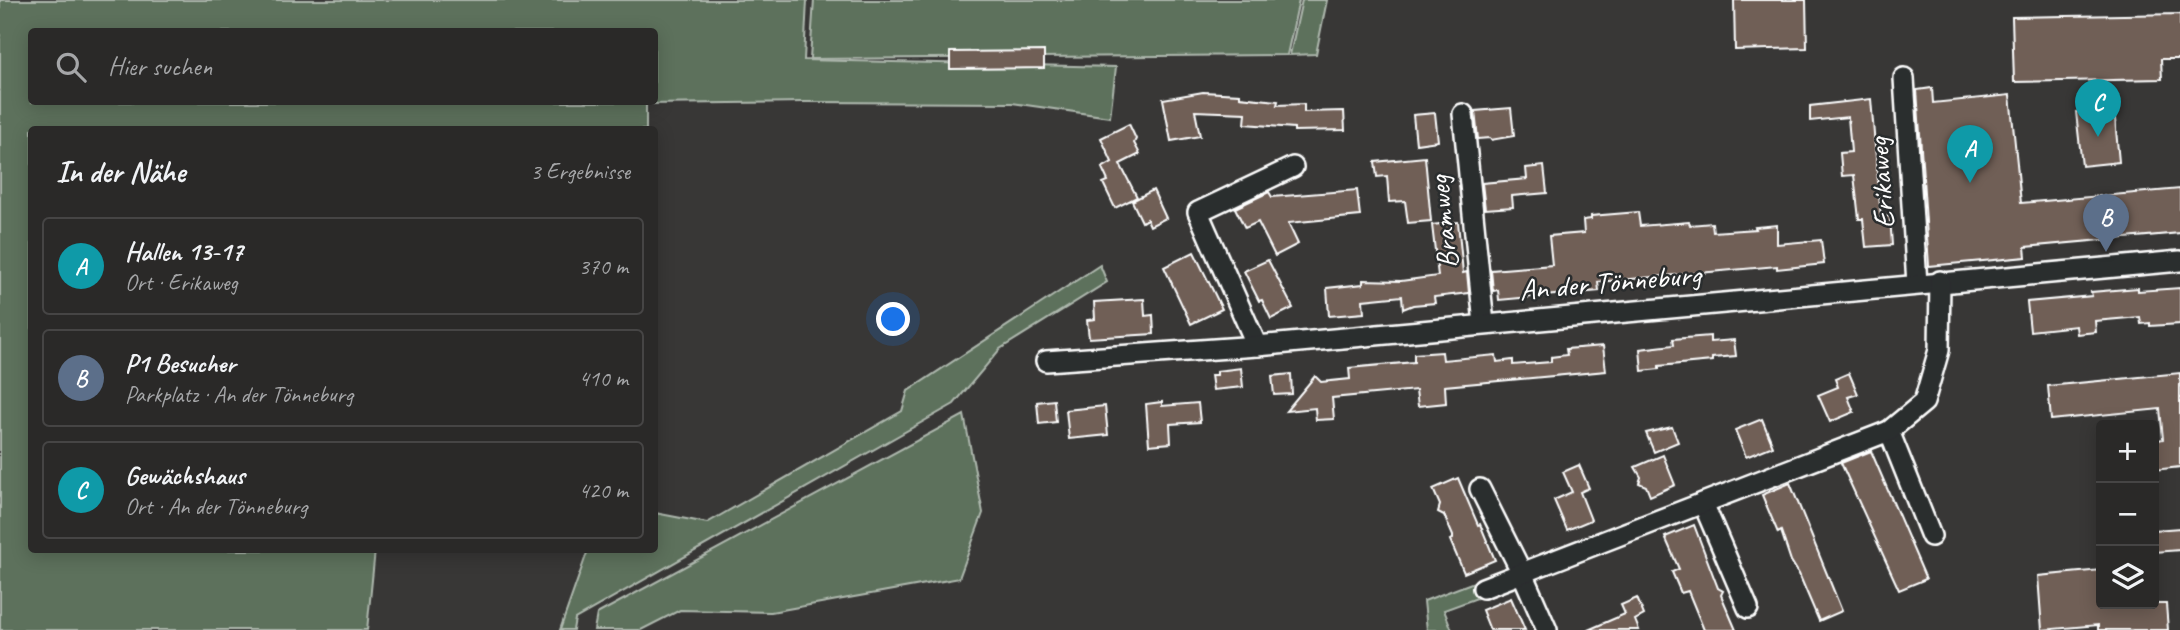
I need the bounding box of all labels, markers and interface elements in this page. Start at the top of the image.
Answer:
search box [28,28,658,105]
icon: search [52,48,90,86]
text: Hier suchen [108,50,212,83]
pin: C [2075,79,2121,137]
pin: A [1947,125,1993,183]
street label: Erikaweg [1859,135,1903,230]
text: In der Nähe [56,153,185,191]
text: 3 Ergebnisse [530,157,630,186]
street label: Bramweg [1419,172,1467,271]
pin: B [2083,194,2129,252]
text: Hallen 13-17 [125,235,243,268]
text: A [75,252,87,281]
text: 370 m [579,252,628,281]
street label: An der Tönneburg [1518,255,1705,309]
text: Ort · Erikaweg [125,268,238,297]
your location [876,302,910,336]
text: P1 Besucher [125,347,236,380]
text: B [75,364,87,393]
text: 410 m [579,364,628,393]
text: Parkplatz · An der Tönneburg [125,380,353,409]
map controls [2096,420,2159,609]
button: + [2096,420,2159,483]
text: Gewächshaus [125,459,245,492]
text: C [76,476,86,505]
text: 420 m [579,476,628,505]
button: − [2096,483,2159,546]
text: Ort · An der Tönneburg [125,492,307,521]
button: layers [2096,546,2159,609]

